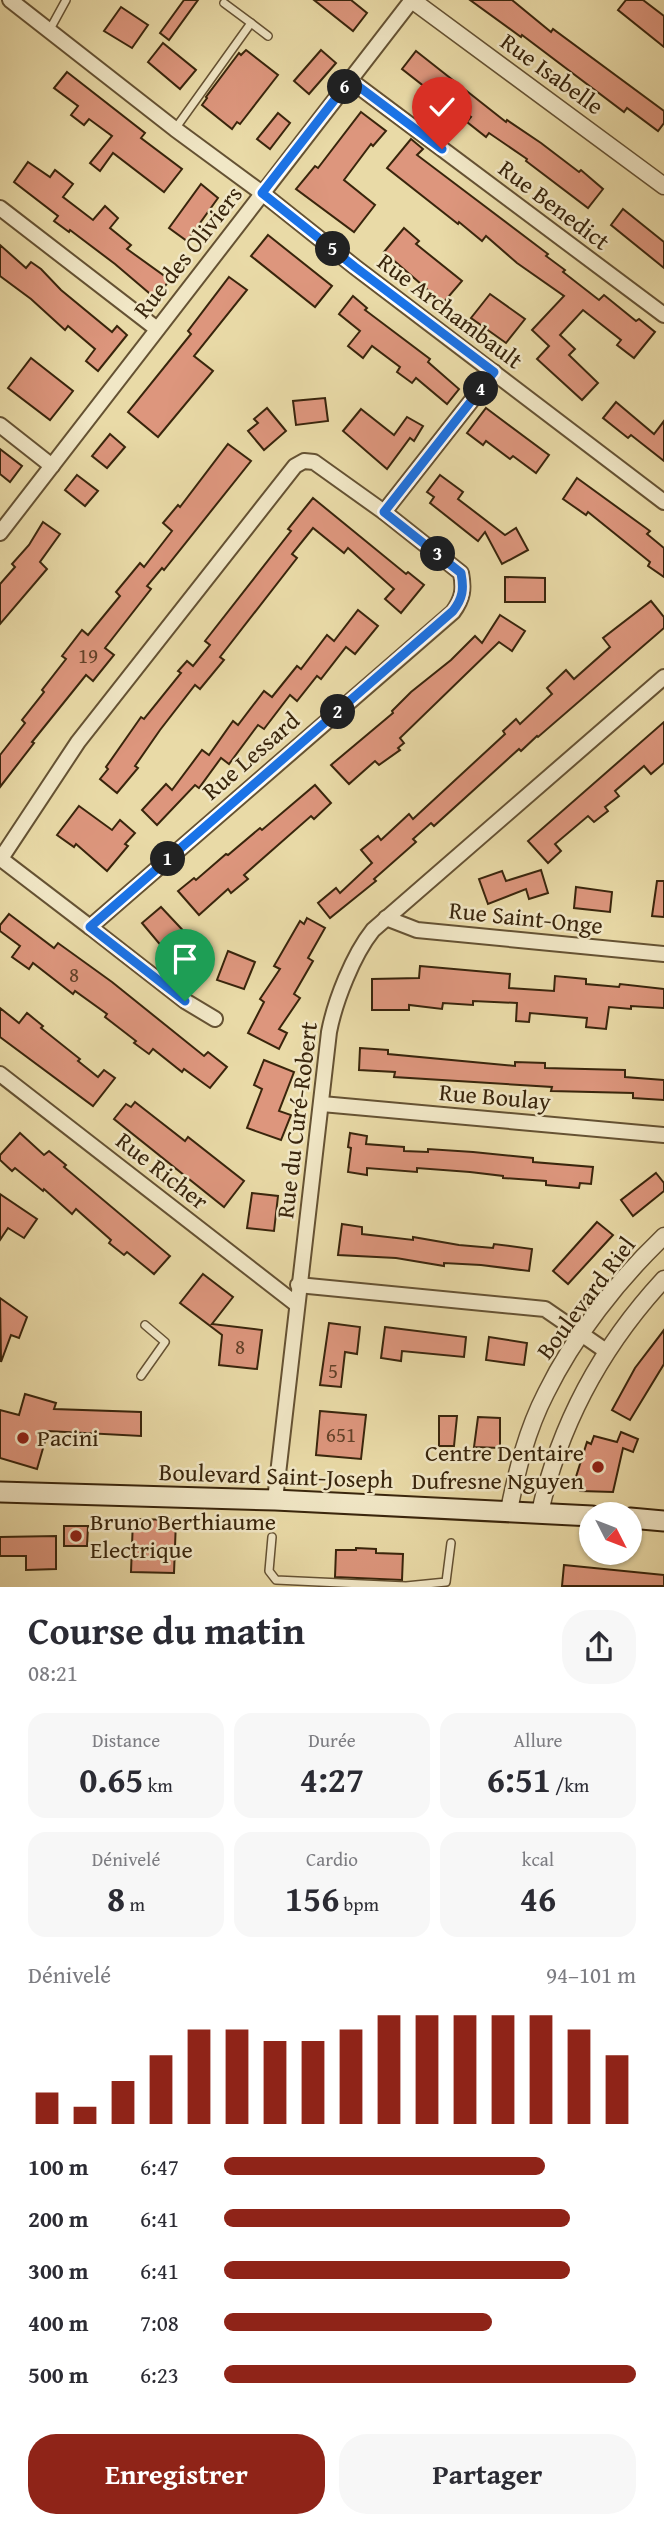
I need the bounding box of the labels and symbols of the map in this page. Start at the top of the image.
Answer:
street label: Rue Isabelle [493,24,611,123]
pin: 6 [328,70,362,104]
pin [412,77,472,149]
street label: Rue Benedict [491,151,618,258]
street label: Rue des Oliviers [125,178,251,325]
pin: 5 [316,232,350,266]
street label: Rue Archambault [370,244,531,377]
pin: 4 [463,372,498,406]
pin: 3 [420,536,456,572]
house number: 19 [78,640,98,671]
pin: 2 [320,694,356,730]
street label: Rue Lessard [194,703,307,808]
pin: 1 [150,842,186,876]
street label: Rue Saint-Onge [447,892,605,943]
pin [155,929,215,1001]
house number: 8 [69,959,79,990]
street label: Rue du Curé-Robert [267,1019,326,1220]
street label: Rue Boulay [438,1074,553,1119]
street label: Rue Richer [109,1123,216,1218]
street label: Boulevard Riel [528,1229,644,1367]
house number: 8 [235,1331,245,1362]
house number: 5 [328,1355,338,1386]
house number: 651 [326,1419,356,1450]
place label: Pacini [37,1420,99,1455]
marker: Pacini [15,1430,31,1446]
place label: Centre Dentaire Dufresne Nguyen [412,1435,585,1498]
street label: Boulevard Saint-Joseph [158,1454,394,1497]
marker: Centre Dentaire Dufresne Nguyen [590,1459,606,1475]
north arrow [579,1502,642,1564]
place label: Bruno Berthiaume Electrique [90,1504,276,1567]
marker: Bruno Berthiaume Electrique [68,1528,84,1544]

